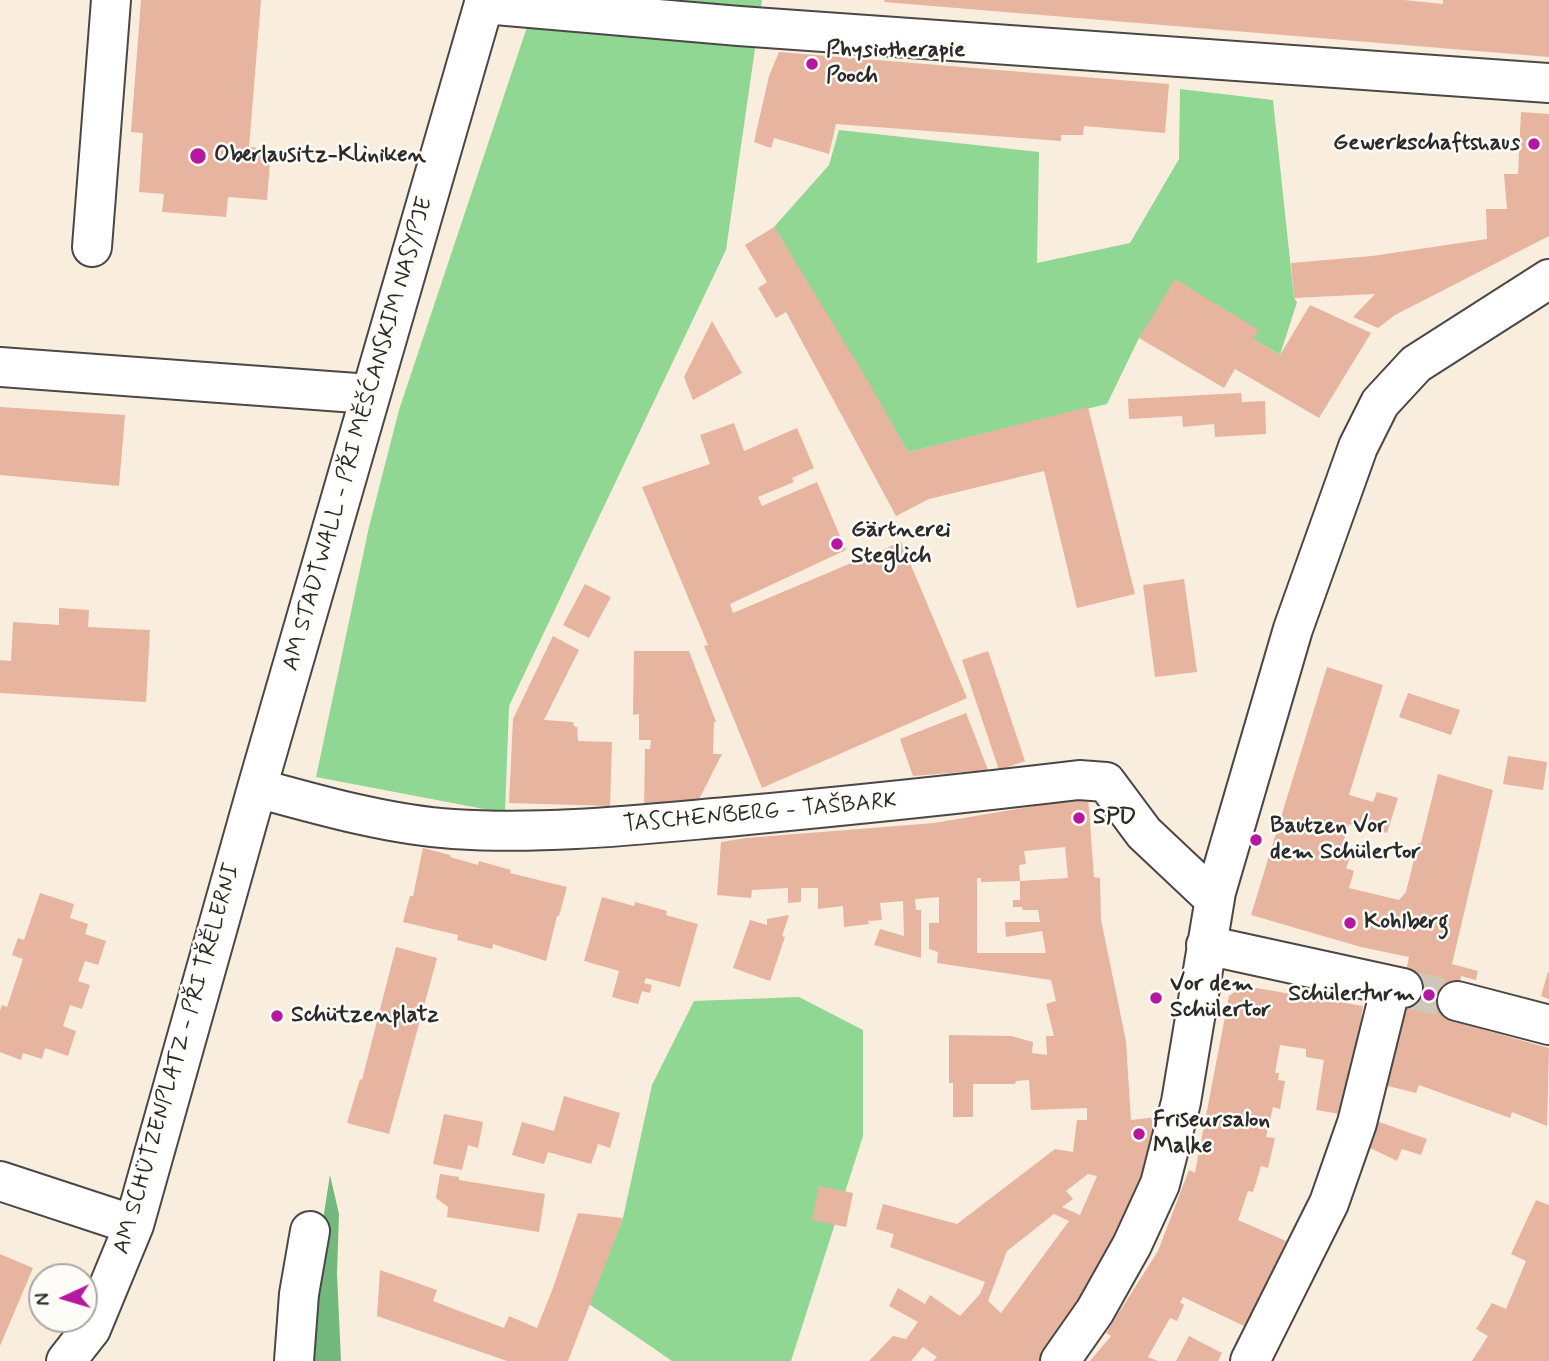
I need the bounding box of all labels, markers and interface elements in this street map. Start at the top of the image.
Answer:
place label: Physiotherapie Pooch [826,37,965,91]
marker: Physiotherapie Pooch [804,56,820,72]
place label: Gewerkschaftshaus [1333,130,1520,158]
marker: Gewerkschaftshaus [1526,136,1542,152]
place label: Oberlausitz-Kliniken [214,142,426,170]
marker: Oberlausitz-Kliniken [188,146,208,166]
street label: AM STADTWALL - PŘI MĚŠĆANSKIM NASYPJE [278,194,440,674]
place label: Gärtnerei Steglich [851,517,951,571]
marker: Gärtnerei Steglich [829,536,845,552]
street label: TASCHENBERG - TAŠBARK [622,788,898,840]
place label: SPD [1093,804,1136,832]
marker: SPD [1071,810,1087,826]
place label: Bautzen Vor dem Schülertor [1270,813,1421,867]
marker: Bautzen Vor dem Schülertor [1248,832,1264,848]
street label: AM SCHÜTZENPLATZ - PŘI TŘĚLERNI [109,860,247,1258]
place label: Kohlberg [1364,909,1449,937]
marker: Kohlberg [1342,915,1358,931]
place label: Vor dem Schülertor [1170,971,1271,1025]
place label: Schülerturm [1288,981,1415,1009]
marker: Schülerturm [1421,987,1437,1003]
marker: Vor dem Schülertor [1148,990,1164,1006]
place label: Schützenplatz [291,1002,439,1030]
marker: Schützenplatz [269,1008,285,1024]
place label: Friseursalon Malke [1153,1107,1270,1161]
marker: Friseursalon Malke [1131,1126,1147,1142]
north arrow [28,1263,98,1333]
text: N [31,1292,56,1307]

